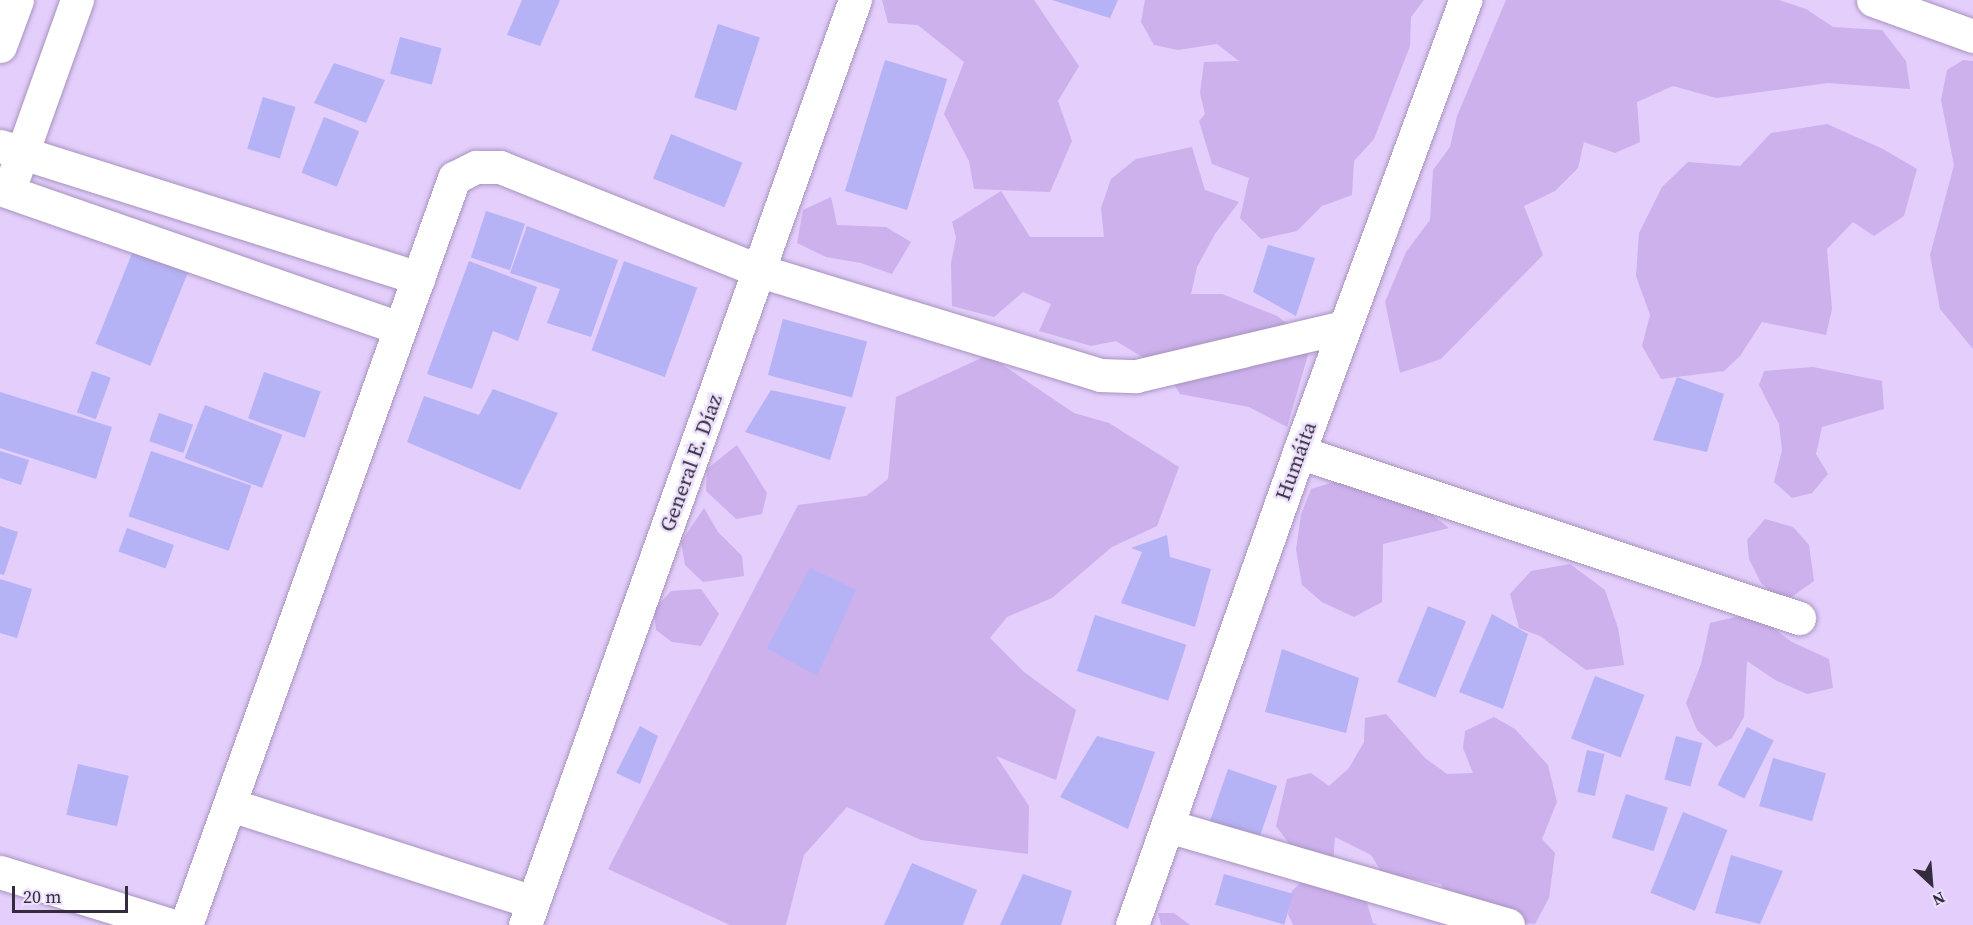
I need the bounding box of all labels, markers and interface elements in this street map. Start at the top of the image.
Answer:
street label: General E. Díaz [654,391,728,535]
street label: Humáita [1270,418,1322,504]
north arrow [1901,853,1961,913]
scale bar [15,874,130,912]
text: 20 m [23,884,61,909]
text: N [1929,887,1949,912]

